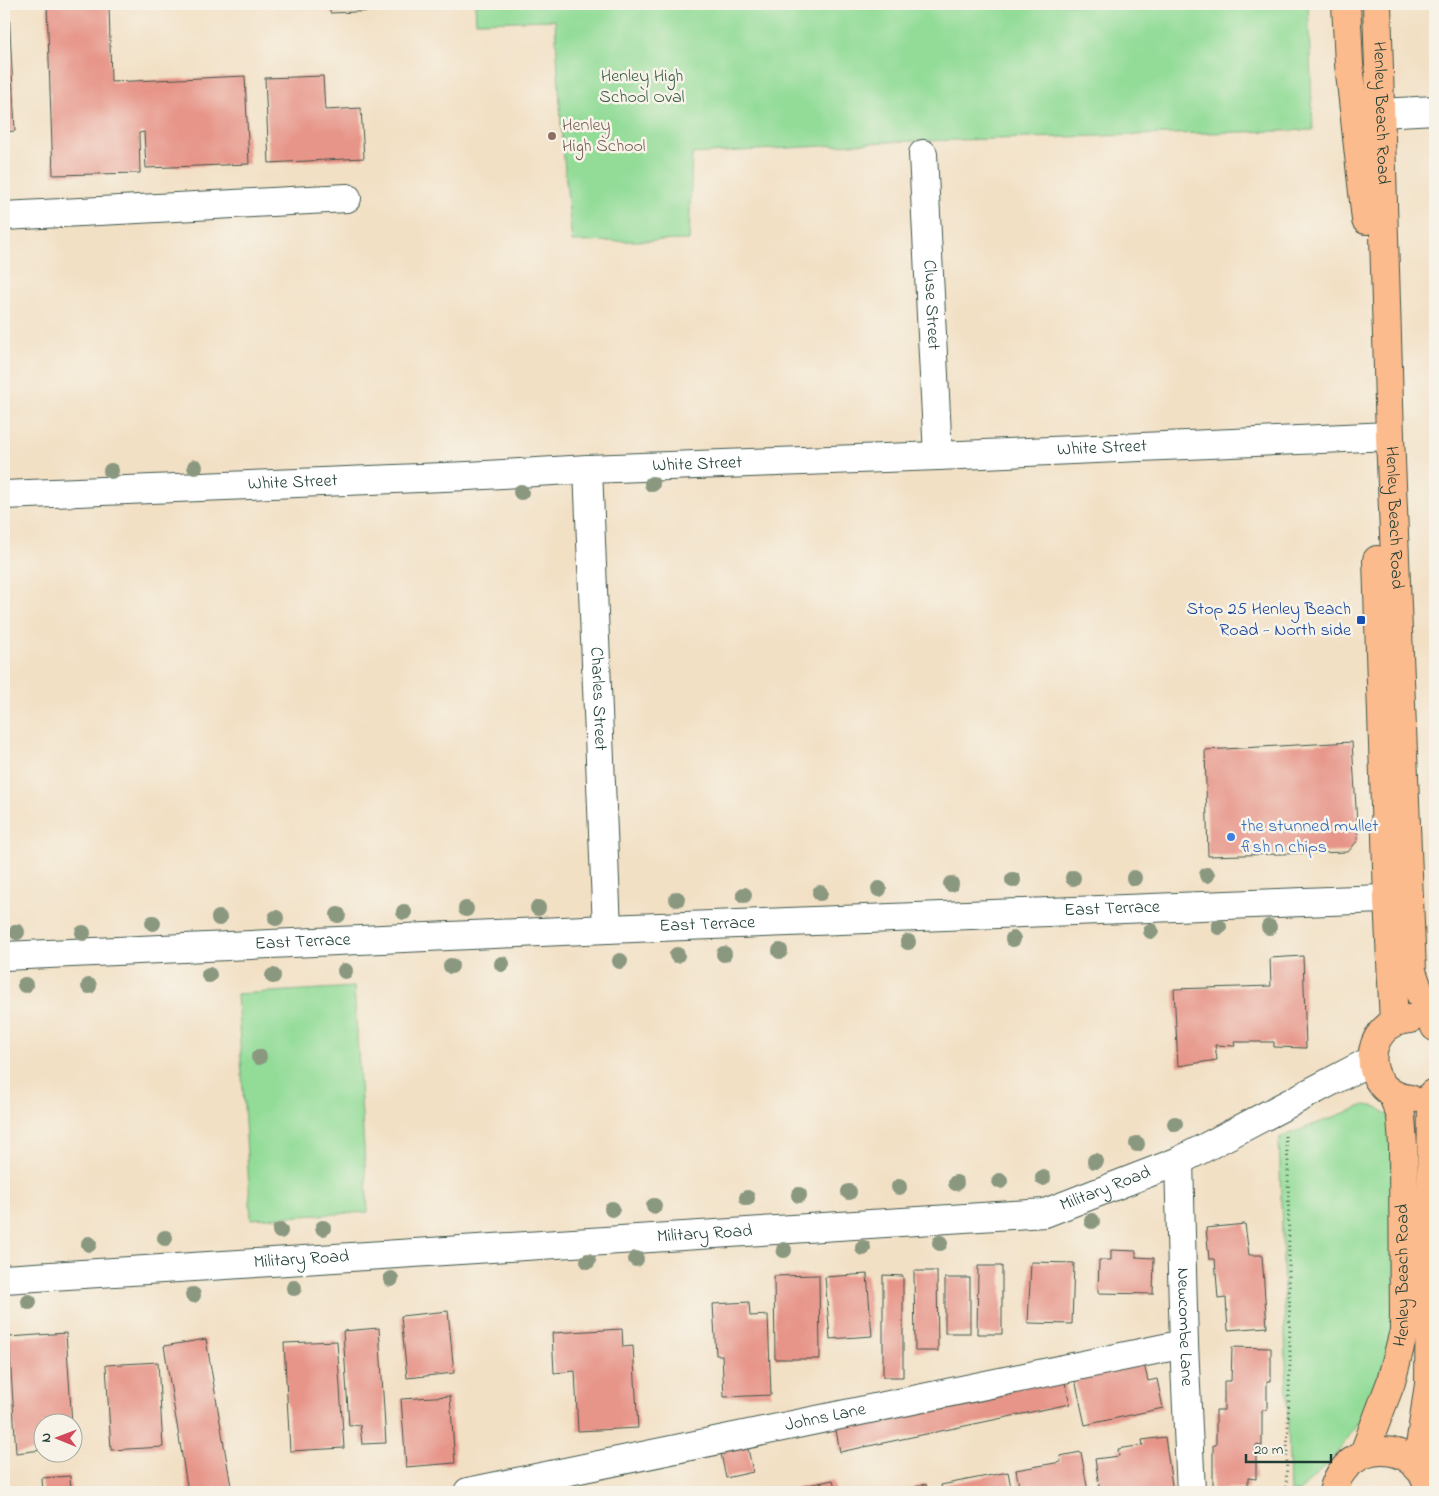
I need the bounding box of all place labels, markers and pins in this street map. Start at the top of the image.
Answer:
place label: Henley High School [562,113,645,161]
marker: Henley High School [546,130,558,142]
place label: Stop 25 Henley Beach Road - North side [1187,597,1352,644]
marker: Stop 25 Henley Beach Road - North side [1355,614,1367,626]
place label: the stunned mullet fish n chips [1241,814,1378,861]
marker: the stunned mullet fish n chips [1225,831,1237,843]

